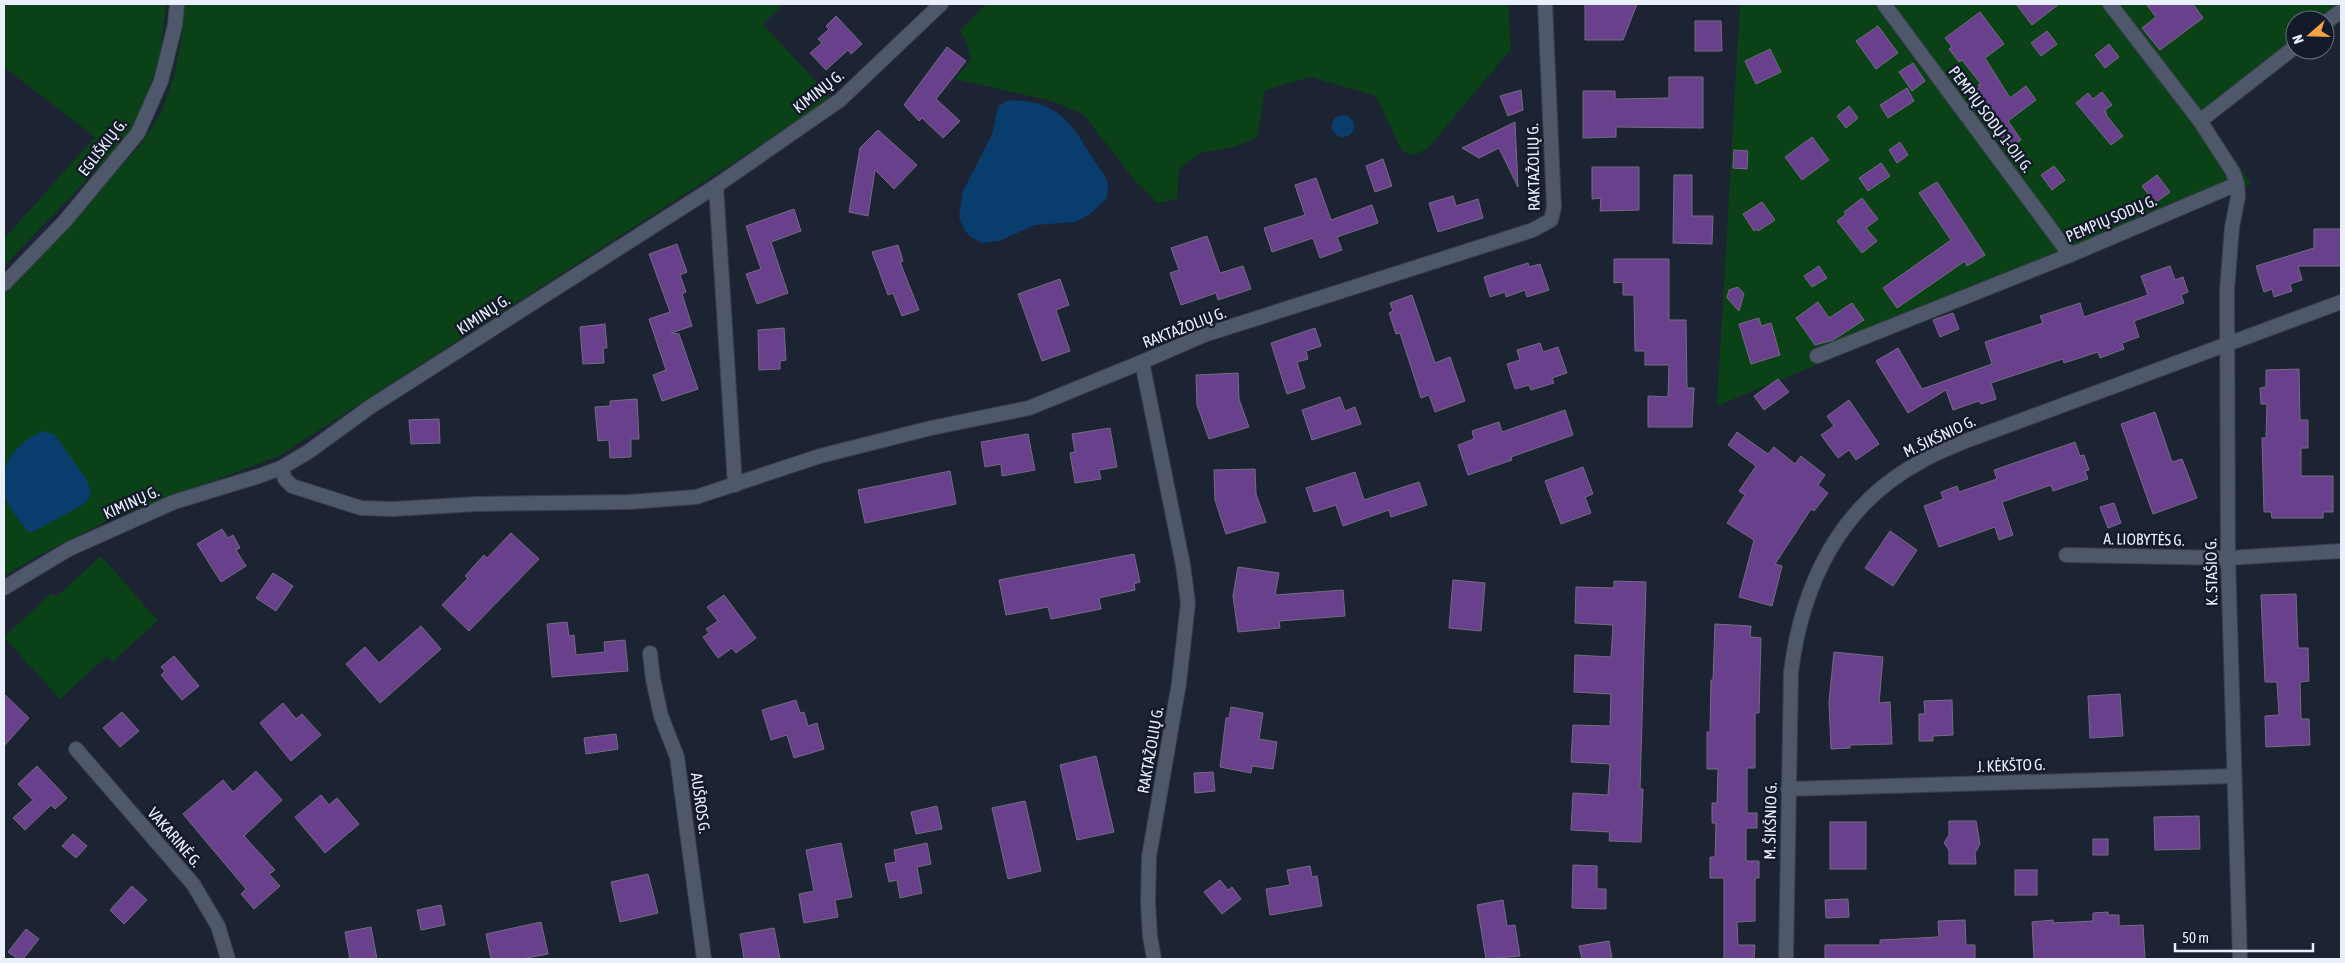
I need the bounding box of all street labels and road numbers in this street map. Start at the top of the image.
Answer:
street label: PEMPIŲ SODŲ 1-OJI G. [1945,63,2037,176]
street label: KIMINŲ G. [789,66,848,117]
street label: EGLIŠKIŲ G. [74,115,131,180]
street label: RAKTAŽOLIŲ G. [1523,123,1544,211]
street label: PEMPIŲ SODŲ G. [2063,191,2160,246]
street label: KIMINŲ G. [453,290,513,338]
street label: RAKTAŽOLIŲ G. [1140,303,1229,352]
street label: M. ŠIKŠNIO G. [1900,411,1978,461]
street label: KIMINŲ G. [100,482,162,523]
street label: A. LIOBYTĖS G. [2103,529,2185,549]
street label: K. STAŠIO G. [2201,538,2221,606]
street label: RAKTAŽOLIŲ G. [1134,705,1167,795]
street label: J. KĖKŠTO G. [1976,755,2046,775]
street label: AUŠROS G. [688,771,714,835]
street label: M. ŠIKŠNIO G. [1760,782,1780,860]
street label: VAKARINĖ G. [144,804,206,871]

